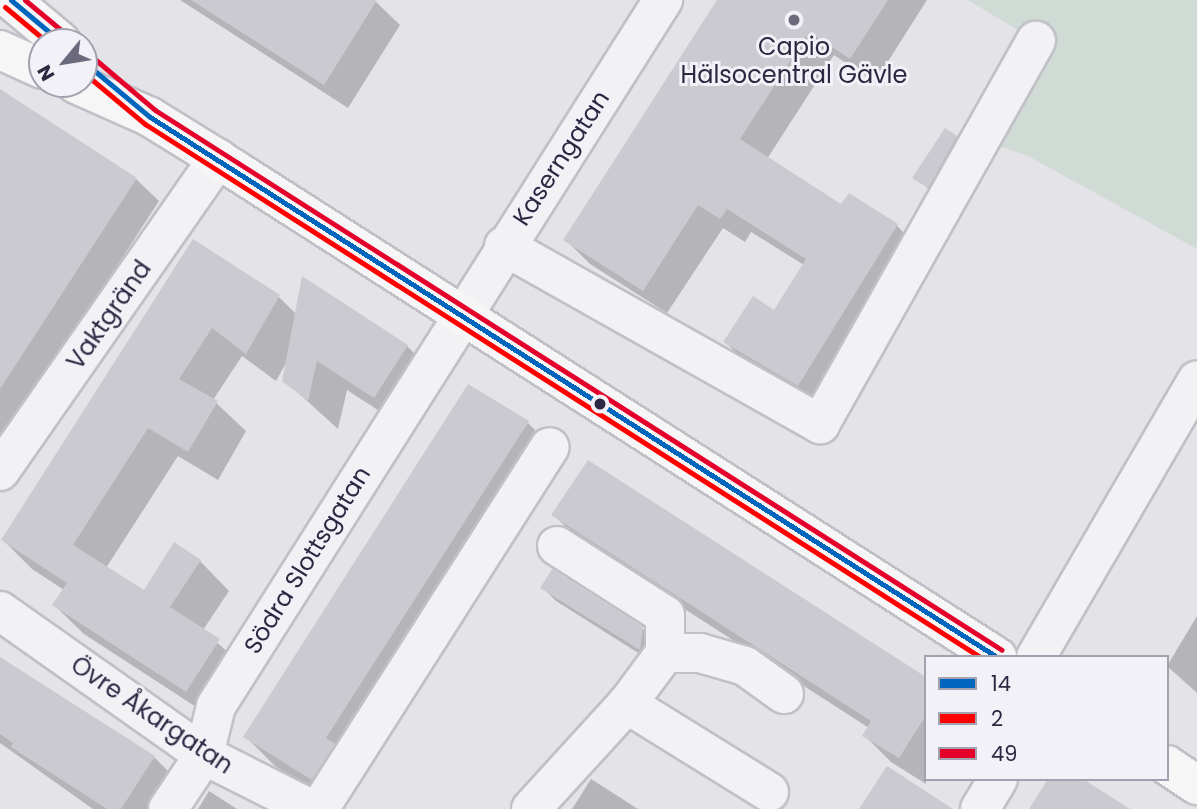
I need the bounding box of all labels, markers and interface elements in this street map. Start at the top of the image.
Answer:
marker: Capio Hälsocentral Gävle [784,10,804,30]
north arrow [28,28,98,98]
place label: Capio Hälsocentral Gävle [681,33,907,89]
text: N [31,60,61,86]
street label: Kaserngatan [507,85,615,231]
street label: Vaktgränd [61,255,157,375]
unlabelled marker [593,397,607,411]
street label: Södra Slottsgatan [238,461,376,659]
street label: Övre Åkargatan [66,650,238,780]
legend [924,655,1169,781]
text: 14 [991,669,1011,698]
text: 2 [991,704,1003,733]
text: 49 [991,739,1017,768]

